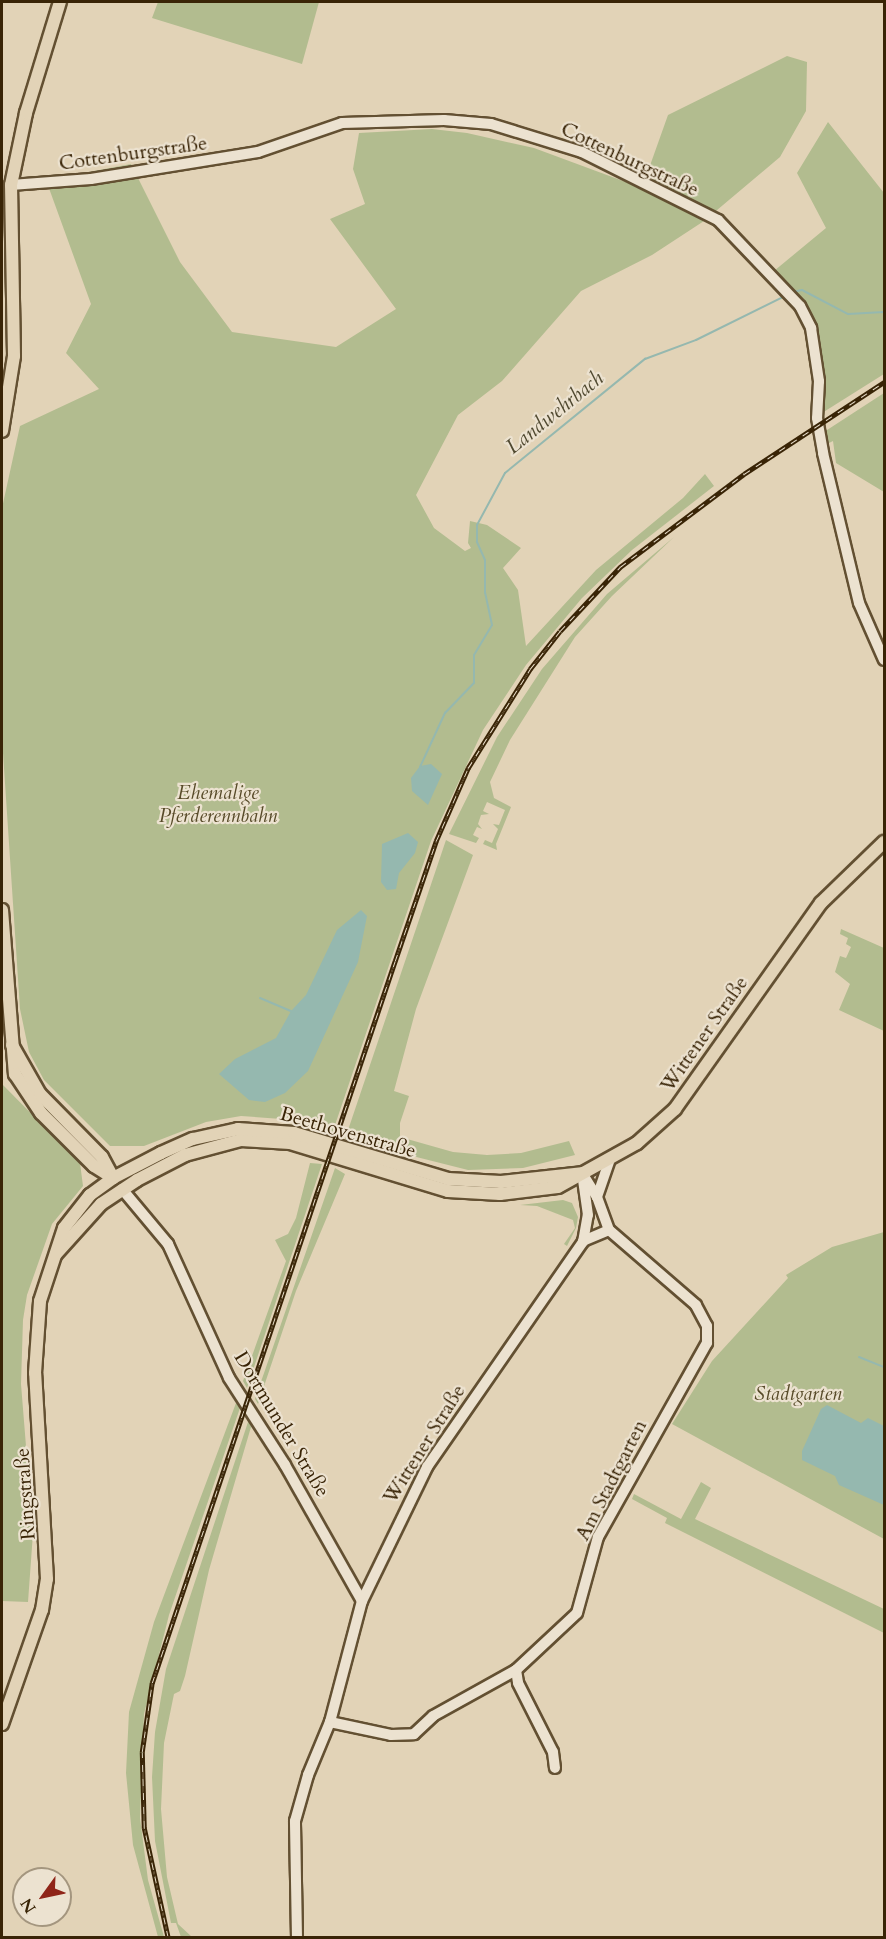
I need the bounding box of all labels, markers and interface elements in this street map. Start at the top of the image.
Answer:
street label: Cottenburgstraße [557,117,703,201]
street label: Cottenburgstraße [57,131,209,175]
water label: Landwehrbach [501,366,609,460]
park label: Ehemalige Pferderennbahn [159,781,277,828]
street label: Wittener Straße [655,971,753,1097]
street label: Beethovenstraße [277,1101,419,1163]
street label: Dortmunder Straße [229,1347,335,1501]
street label: Wittener Straße [378,1380,470,1508]
park label: Stadtgarten [754,1381,842,1405]
street label: Am Stadtgarten [570,1416,652,1544]
street label: Ringstraße [10,1447,40,1541]
north arrow [12,1867,72,1927]
text: N [16,1894,42,1918]

